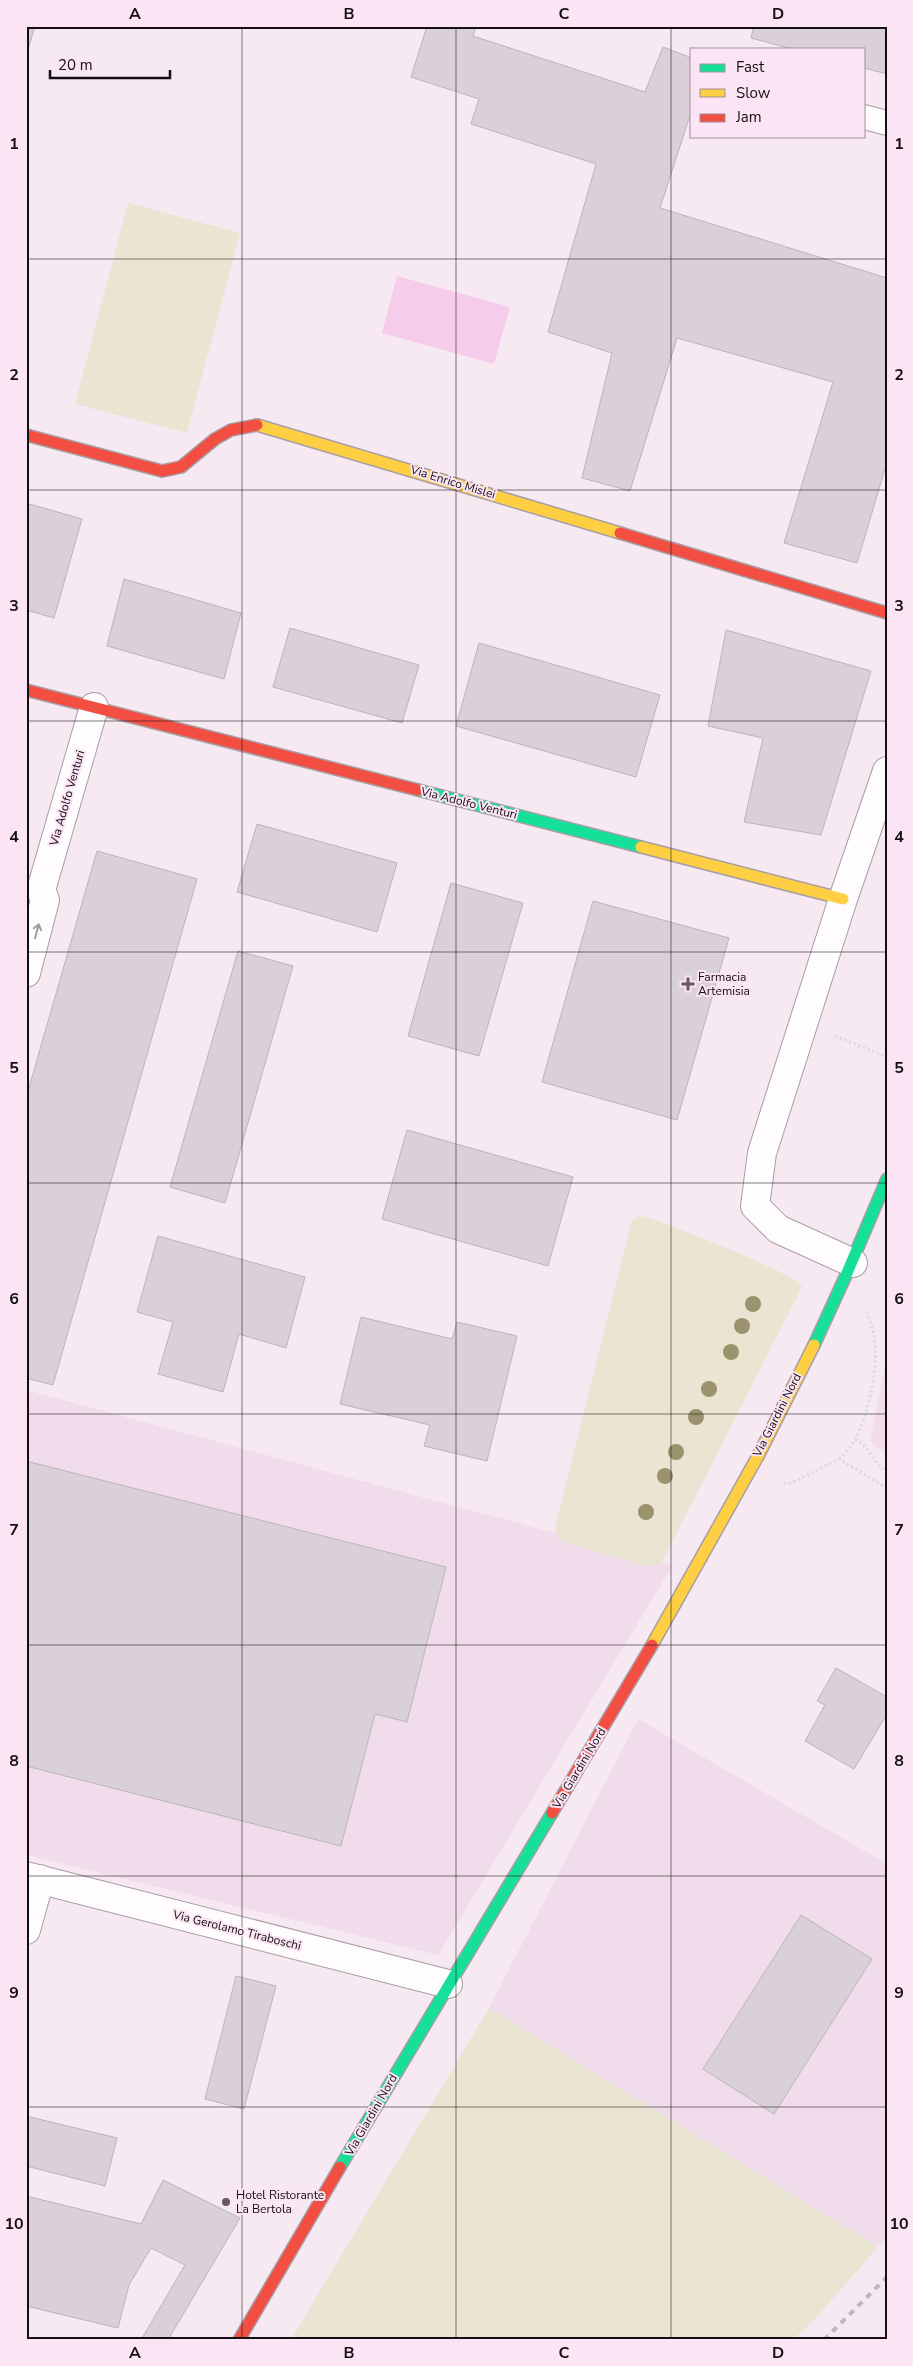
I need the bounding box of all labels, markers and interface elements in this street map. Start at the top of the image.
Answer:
text: A [129,3,141,25]
text: B [343,3,355,25]
text: C [559,3,570,25]
text: D [772,3,784,25]
scale bar [50,48,170,80]
legend [690,48,866,138]
text: 20 m [58,55,93,75]
text: Fast [736,57,765,77]
text: Slow [736,83,771,103]
text: Jam [735,107,762,127]
text: 1 [9,133,19,155]
text: 1 [894,133,904,155]
text: 2 [9,364,19,386]
text: 2 [894,364,904,386]
street label: Via Enrico Mislei [408,461,497,503]
text: 3 [9,595,19,617]
text: 3 [894,595,904,617]
street label: Via Adolfo Venturi [45,748,88,849]
street label: Via Adolfo Venturi [418,783,519,823]
text: 4 [9,826,19,848]
text: 4 [894,826,904,848]
one-way arrow [33,924,43,940]
place label: Farmacia Artemisia [698,969,750,999]
marker: Farmacia Artemisia [682,978,694,990]
text: 5 [9,1057,19,1079]
text: 5 [894,1057,904,1079]
text: 6 [9,1288,19,1310]
text: 6 [894,1288,904,1310]
street label: Via Giardini Nord [749,1370,805,1460]
text: 7 [9,1519,19,1541]
text: 7 [894,1519,904,1541]
street label: Via Giardini Nord [548,1725,610,1812]
text: 8 [9,1750,19,1772]
text: 8 [894,1750,904,1772]
street label: Via Gerolamo Tiraboschi [170,1906,303,1954]
text: 9 [9,1982,19,2004]
text: 9 [894,1982,904,2004]
street label: Via Giardini Nord [341,2071,401,2160]
place label: Hotel Ristorante La Bertola [236,2187,324,2217]
marker: Hotel Ristorante La Bertola [220,2196,232,2208]
text: 10 [4,2213,24,2235]
text: 10 [889,2213,909,2235]
text: A [129,2342,141,2364]
text: B [343,2342,355,2364]
text: C [559,2342,570,2364]
text: D [772,2342,784,2364]

